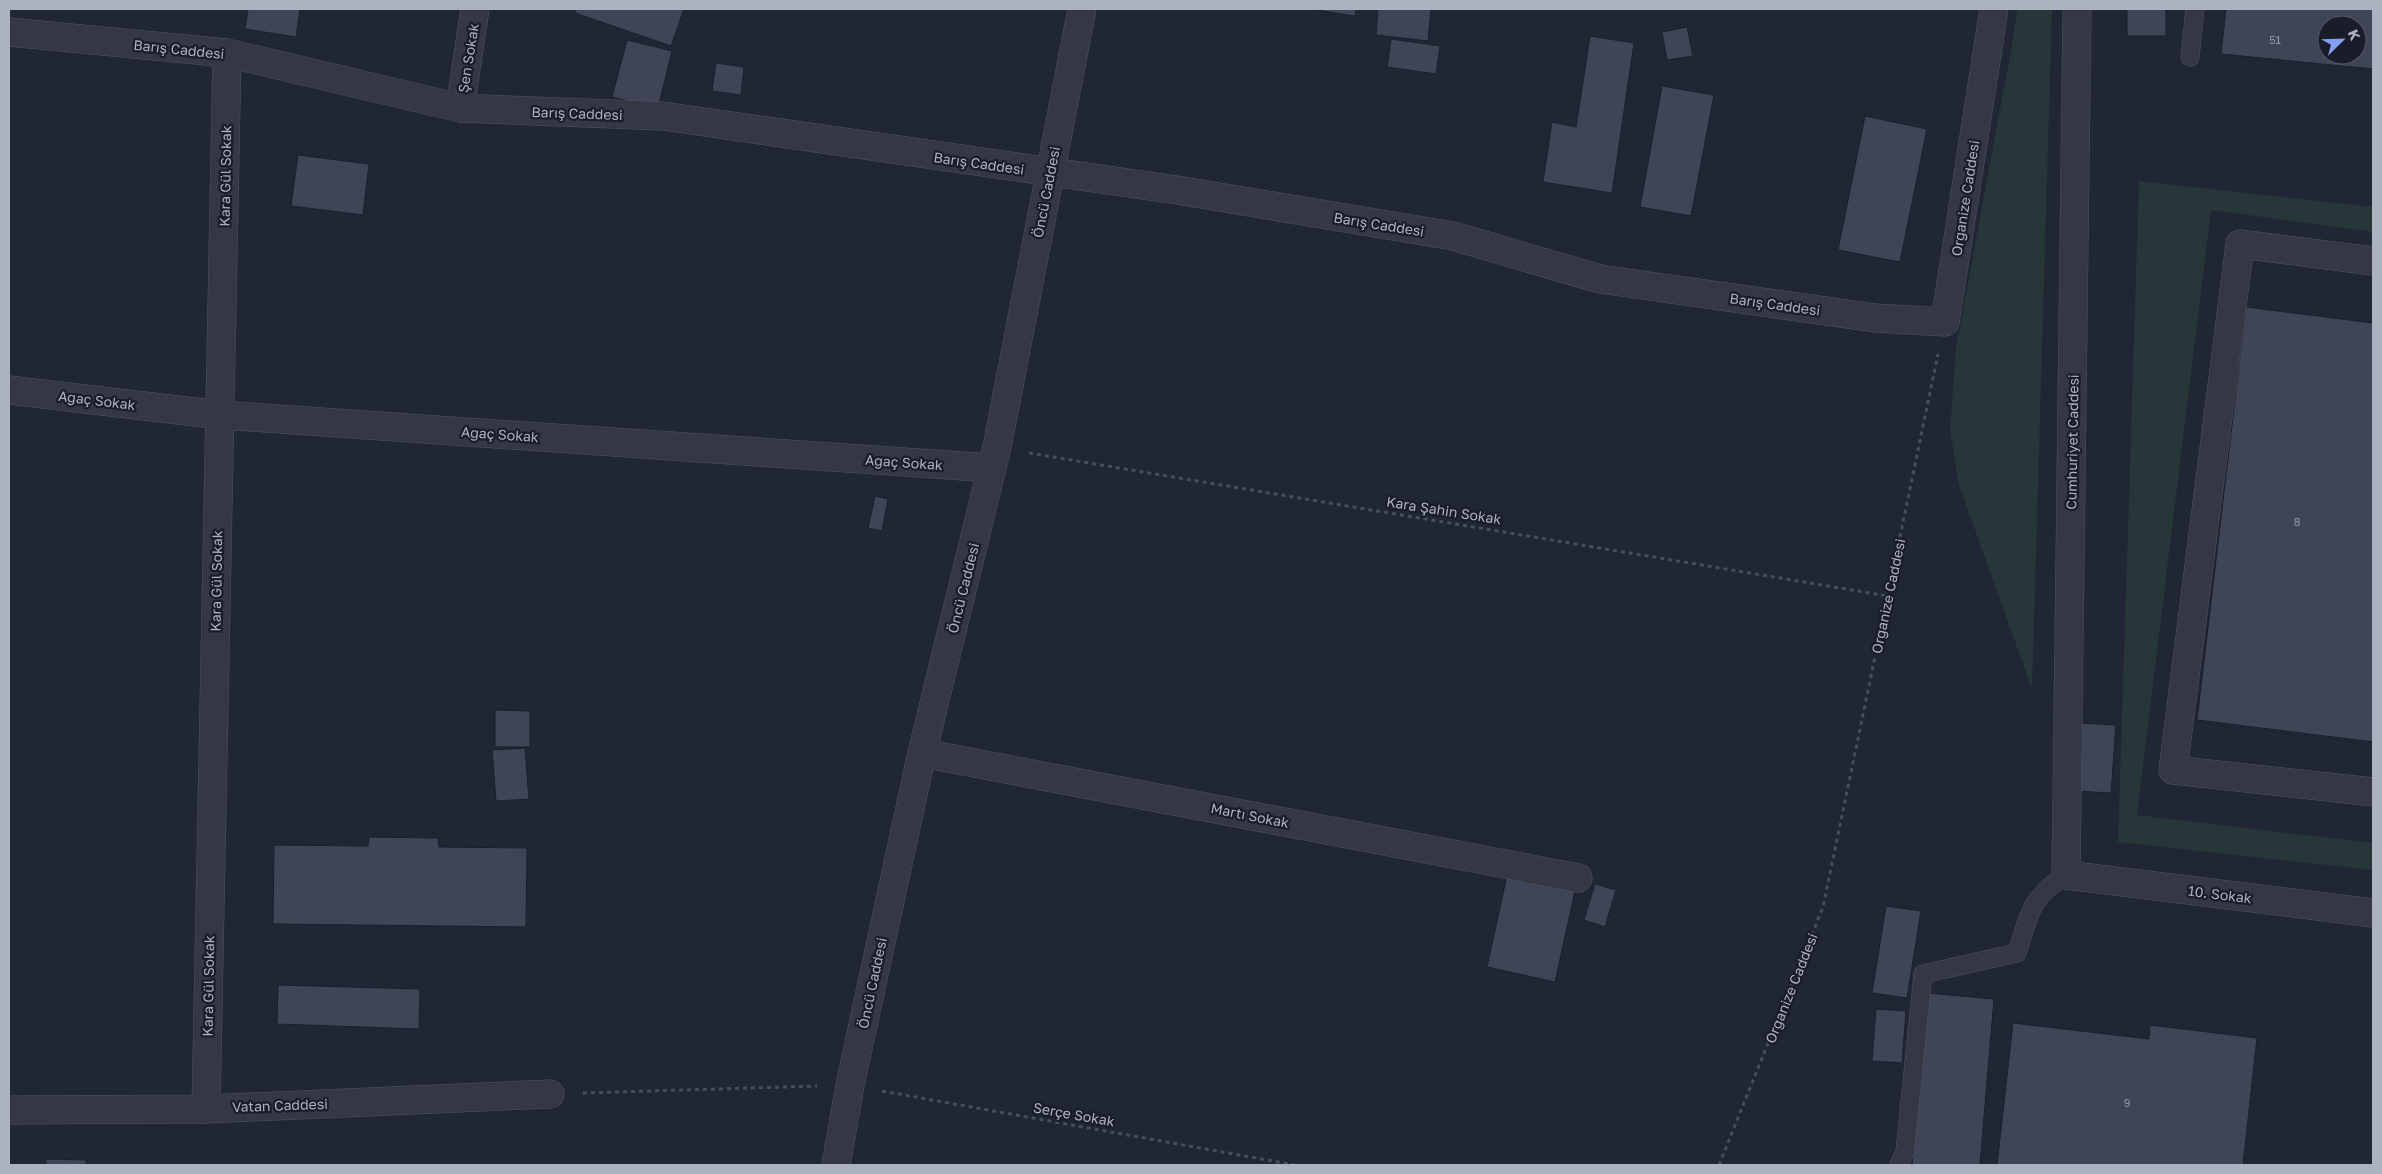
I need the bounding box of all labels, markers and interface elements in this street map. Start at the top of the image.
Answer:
north arrow [2317,15,2367,65]
street label: Şen Sokak [454,22,482,94]
text: K [2345,27,2364,43]
house number: 51 [2269,33,2281,46]
street label: Barış Caddesi [133,36,225,62]
street label: Barış Caddesi [531,103,623,123]
street label: Kara Gül Sokak [216,125,234,227]
street label: Organize Caddesi [1947,139,1983,257]
street label: Öncü Caddesi [1029,145,1063,239]
street label: Barış Caddesi [933,148,1025,178]
street label: Barış Caddesi [1333,208,1425,240]
street label: Barış Caddesi [1729,289,1821,319]
street label: Cumhuriyet Caddesi [2062,374,2082,510]
street label: Ağaç Sokak [57,387,137,413]
street label: Ağaç Sokak [461,423,540,445]
street label: Ağaç Sokak [865,451,944,473]
street label: Kara Şahin Sokak [1385,492,1503,528]
house number: 8 [2294,515,2301,528]
street label: Kara Gül Sokak [207,530,225,632]
street label: Organize Caddesi [1867,537,1909,655]
street label: Öncü Caddesi [944,541,982,635]
street label: Martı Sokak [1209,799,1291,831]
street label: 10. Sokak [2187,882,2253,906]
street label: Organize Caddesi [1761,930,1821,1046]
street label: Kara Gül Sokak [199,935,217,1037]
street label: Öncü Caddesi [854,936,890,1030]
street label: Vatan Caddesi [232,1095,328,1115]
house number: 9 [2124,1096,2130,1109]
street label: Serçe Sokak [1032,1098,1116,1130]

